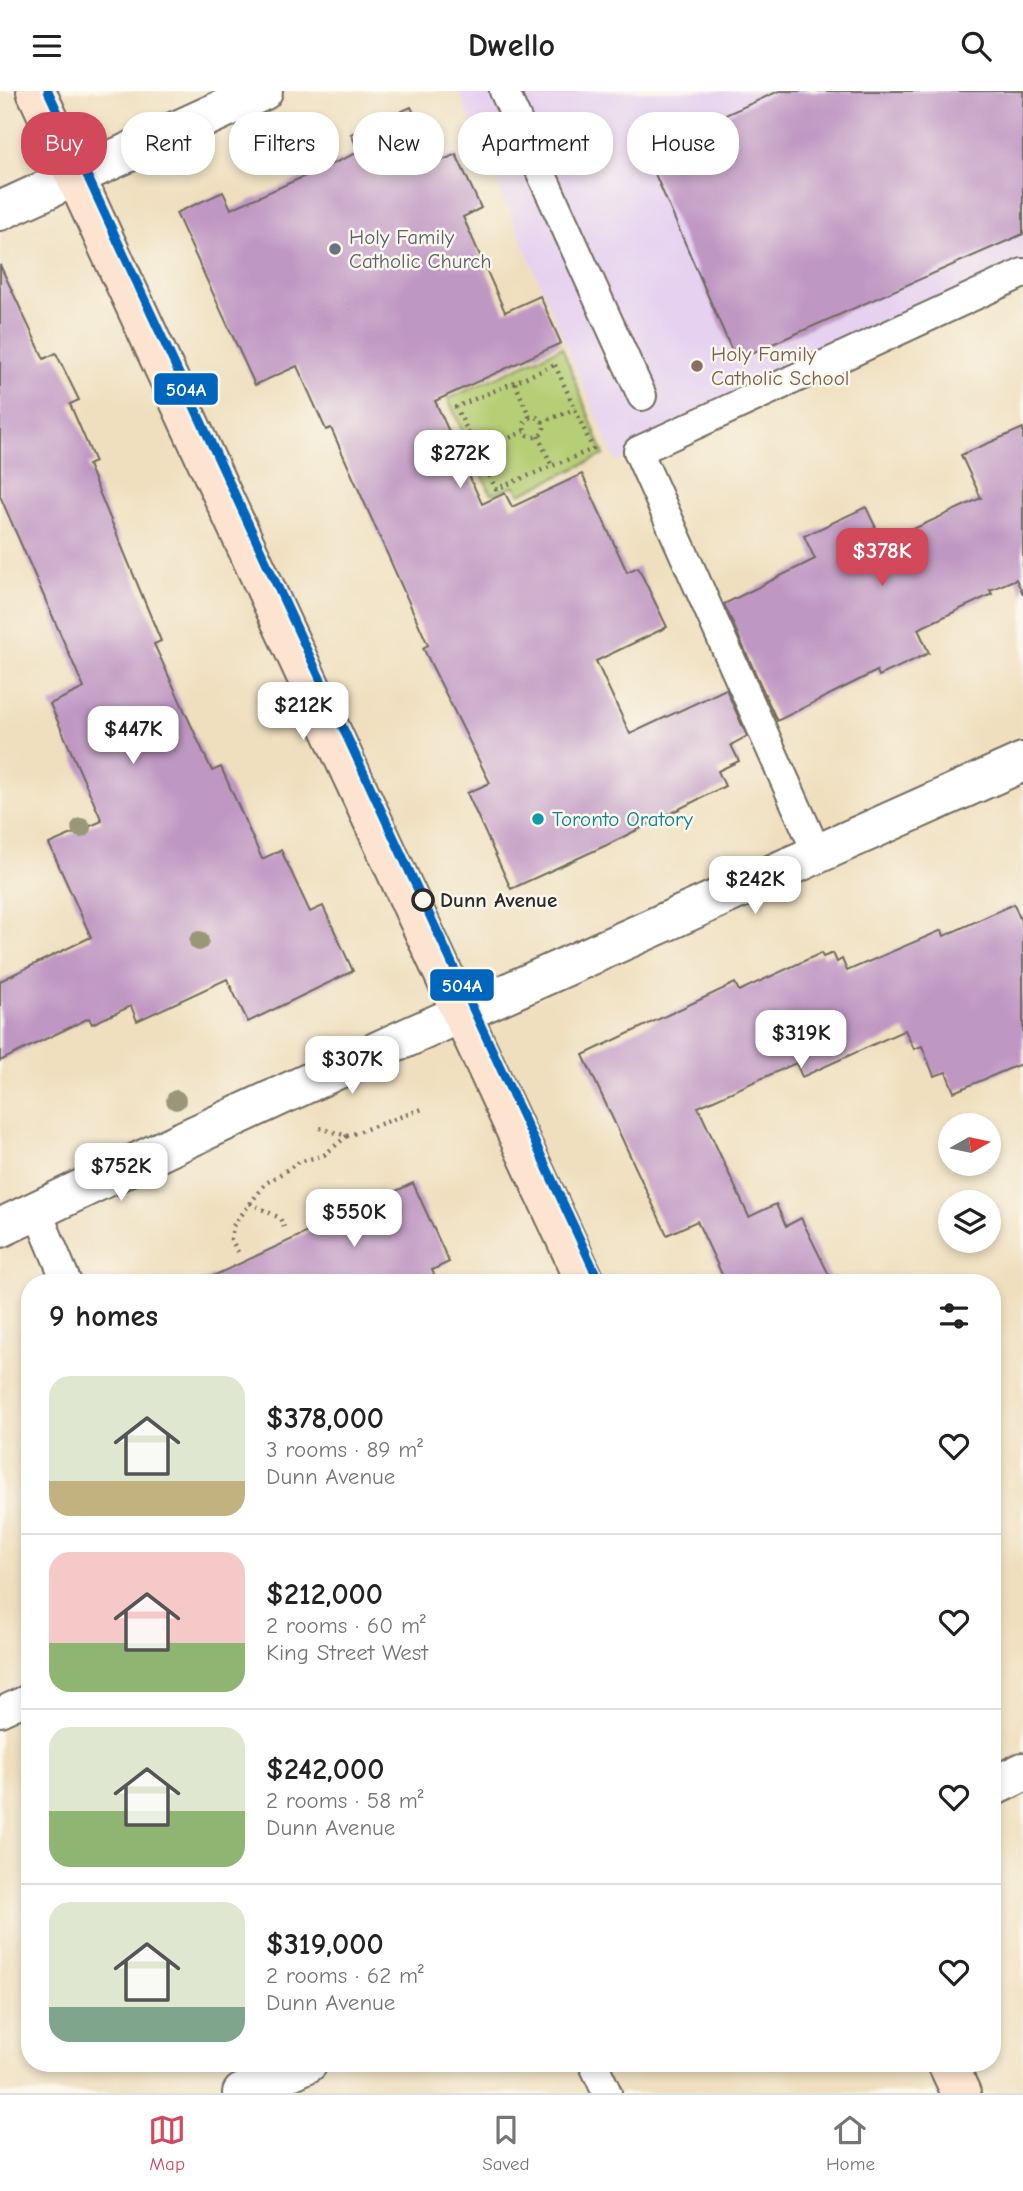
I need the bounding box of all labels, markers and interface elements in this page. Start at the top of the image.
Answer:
icon: menu [28,27,66,65]
text: Dwello [468,27,555,64]
icon: search [957,27,995,65]
chip: Buy [21,112,107,175]
chip: Rent [121,112,215,175]
chip: Filters [229,112,339,175]
chip: New [353,112,444,175]
chip: Apartment [458,112,613,175]
chip: House [627,112,739,175]
place label: Holy Family Catholic Church [349,225,492,273]
marker: Holy Family Catholic Church [327,241,343,257]
place label: Holy Family Catholic School [711,342,849,390]
marker: Holy Family Catholic School [689,358,705,374]
line badge: 504A [153,372,219,406]
text: 504A [166,379,207,401]
pin: $272K [411,431,509,490]
text: $272K [430,439,490,466]
pin: $378K [833,529,931,588]
text: $378K [852,537,912,564]
pin: $212K [254,683,352,742]
text: $212K [274,691,332,718]
pin: $447K [84,707,182,766]
text: $447K [104,715,162,742]
place label: Toronto Oratory [552,807,693,831]
marker: Toronto Oratory [530,811,546,827]
pin: $242K [706,857,804,916]
text: $242K [725,865,785,892]
place label: Dunn Avenue [440,888,557,912]
marker: Dunn Avenue [412,889,434,911]
line badge: 504A [429,968,495,1002]
text: 504A [442,975,483,997]
pin: $319K [752,1011,850,1070]
text: $319K [771,1019,831,1046]
pin: $307K [303,1037,401,1096]
text: $307K [321,1045,383,1072]
north arrow [938,1113,1001,1176]
map controls [938,1113,1001,1253]
pin: $752K [72,1143,170,1203]
text: $752K [91,1152,151,1179]
pin: $550K [305,1189,403,1249]
button: layers [938,1190,1001,1253]
text: $550K [322,1198,386,1225]
icon: filters [935,1297,973,1335]
text: 9 homes [49,1299,158,1334]
text: $378,000 [266,1401,384,1436]
icon: home [105,1404,189,1488]
icon: heart [935,1427,973,1465]
text: 3 rooms · 89 m² [266,1436,423,1463]
text: Dunn Avenue [266,1463,395,1490]
text: $212,000 [266,1577,383,1612]
icon: home [105,1580,189,1664]
icon: heart [935,1603,973,1641]
text: 2 rooms · 60 m² [266,1612,426,1639]
text: King Street West [266,1639,428,1666]
text: $242,000 [266,1752,384,1787]
icon: home [105,1755,189,1839]
icon: heart [935,1778,973,1816]
text: 2 rooms · 58 m² [266,1787,424,1814]
text: Dunn Avenue [266,1814,395,1841]
text: $319,000 [266,1927,384,1962]
icon: home [105,1930,189,2014]
icon: heart [935,1953,973,1991]
text: 2 rooms · 62 m² [266,1962,424,1989]
text: Dunn Avenue [266,1989,395,2016]
tab: Map [148,2111,186,2175]
tab: Saved [482,2111,530,2175]
tab: Home [826,2111,875,2175]

